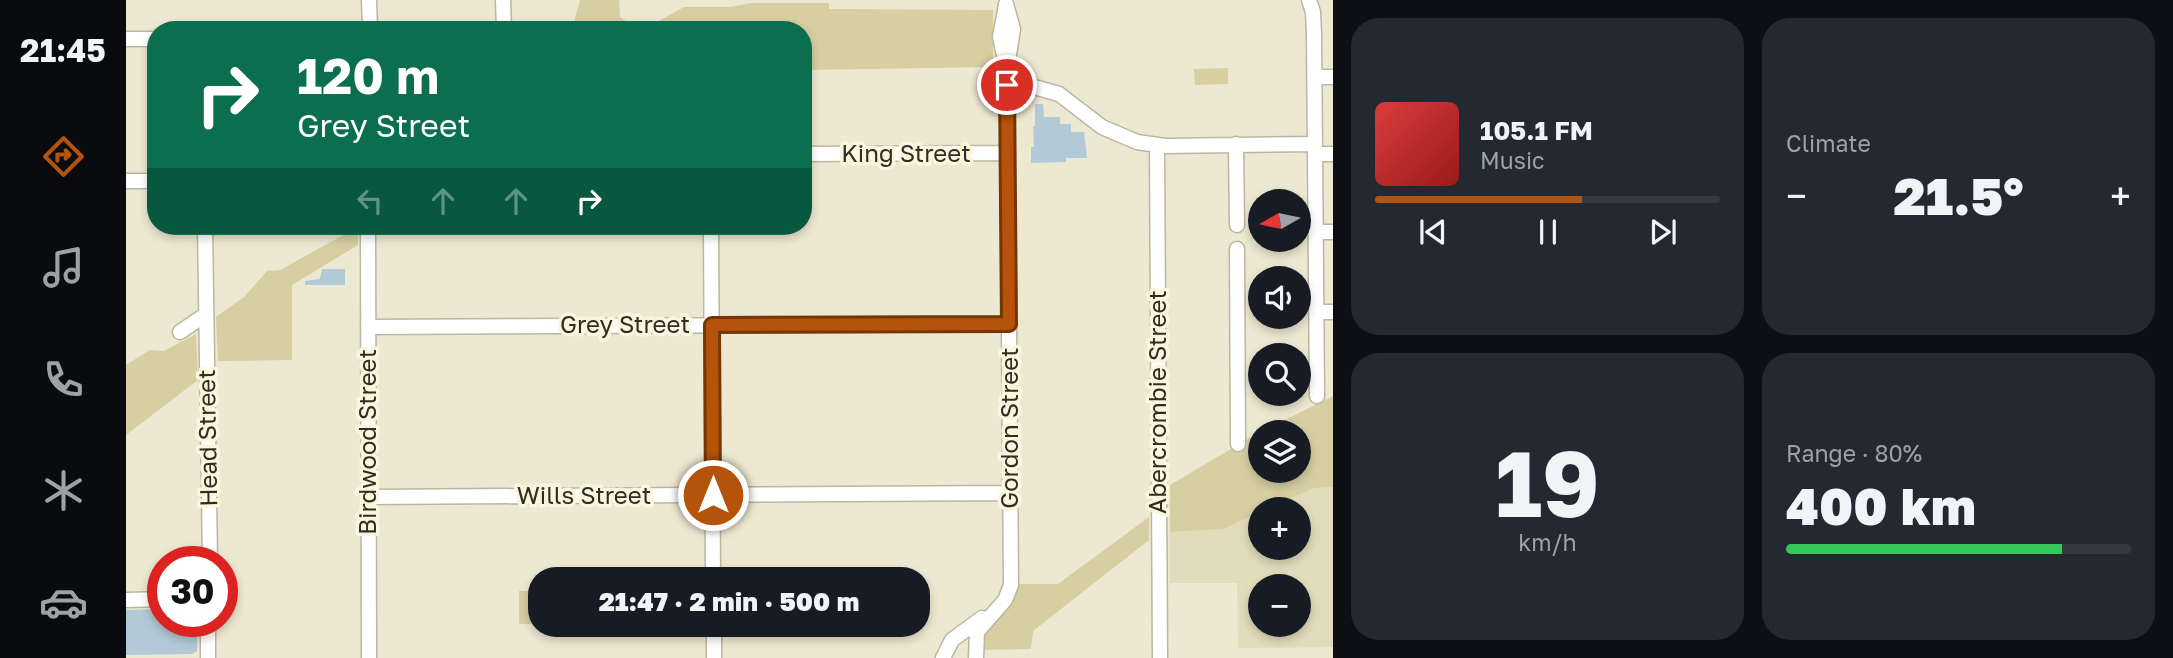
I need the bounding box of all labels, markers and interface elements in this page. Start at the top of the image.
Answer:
text: 21:45 [20,31,106,69]
text: 120 m [297,46,439,105]
icon: right [182,49,273,140]
pin [977,55,1037,115]
icon: arrive [988,66,1026,104]
text: Grey Street [297,106,470,144]
text: 105.1 FM [1480,115,1593,146]
text: Climate [1786,129,1871,157]
icon: directions [39,132,88,181]
street label: King Street [841,138,971,167]
text: Music [1480,146,1545,174]
text: 21.5° [1894,164,2023,226]
text: − [1786,173,1807,218]
text: + [2110,173,2131,218]
icon: left [351,182,389,220]
icon: ahead [424,182,462,220]
icon: ahead [497,182,535,220]
icon: right [570,182,608,220]
north arrow [1248,189,1311,252]
map controls [1248,189,1311,637]
icon: previous [1414,213,1452,251]
icon: pause [1529,213,1567,251]
icon: next [1644,213,1682,251]
icon: music [39,243,88,292]
button: sound [1248,266,1311,329]
street label: Abercrombie Street [1142,290,1171,514]
street label: Grey Street [560,309,690,338]
button: search [1248,343,1311,406]
street label: Gordon Street [994,347,1023,509]
street label: Birdwood Street [352,349,381,535]
icon: phone [39,355,88,404]
street label: Head Street [191,369,222,507]
button: layers [1248,420,1311,483]
text: 19 [1495,428,1600,537]
text: Range · 80% [1786,439,1922,467]
position arrow [676,458,750,532]
icon: climate [39,466,88,515]
text: 400 km [1786,474,1976,536]
street label: Wills Street [517,480,651,509]
button: + [1248,497,1311,560]
text: km/h [1518,528,1577,556]
speed limit sign: 30 [147,546,238,637]
button: − [1248,574,1311,637]
icon: car [39,578,88,627]
text: 21:47 · 2 min · 500 m [599,586,859,617]

